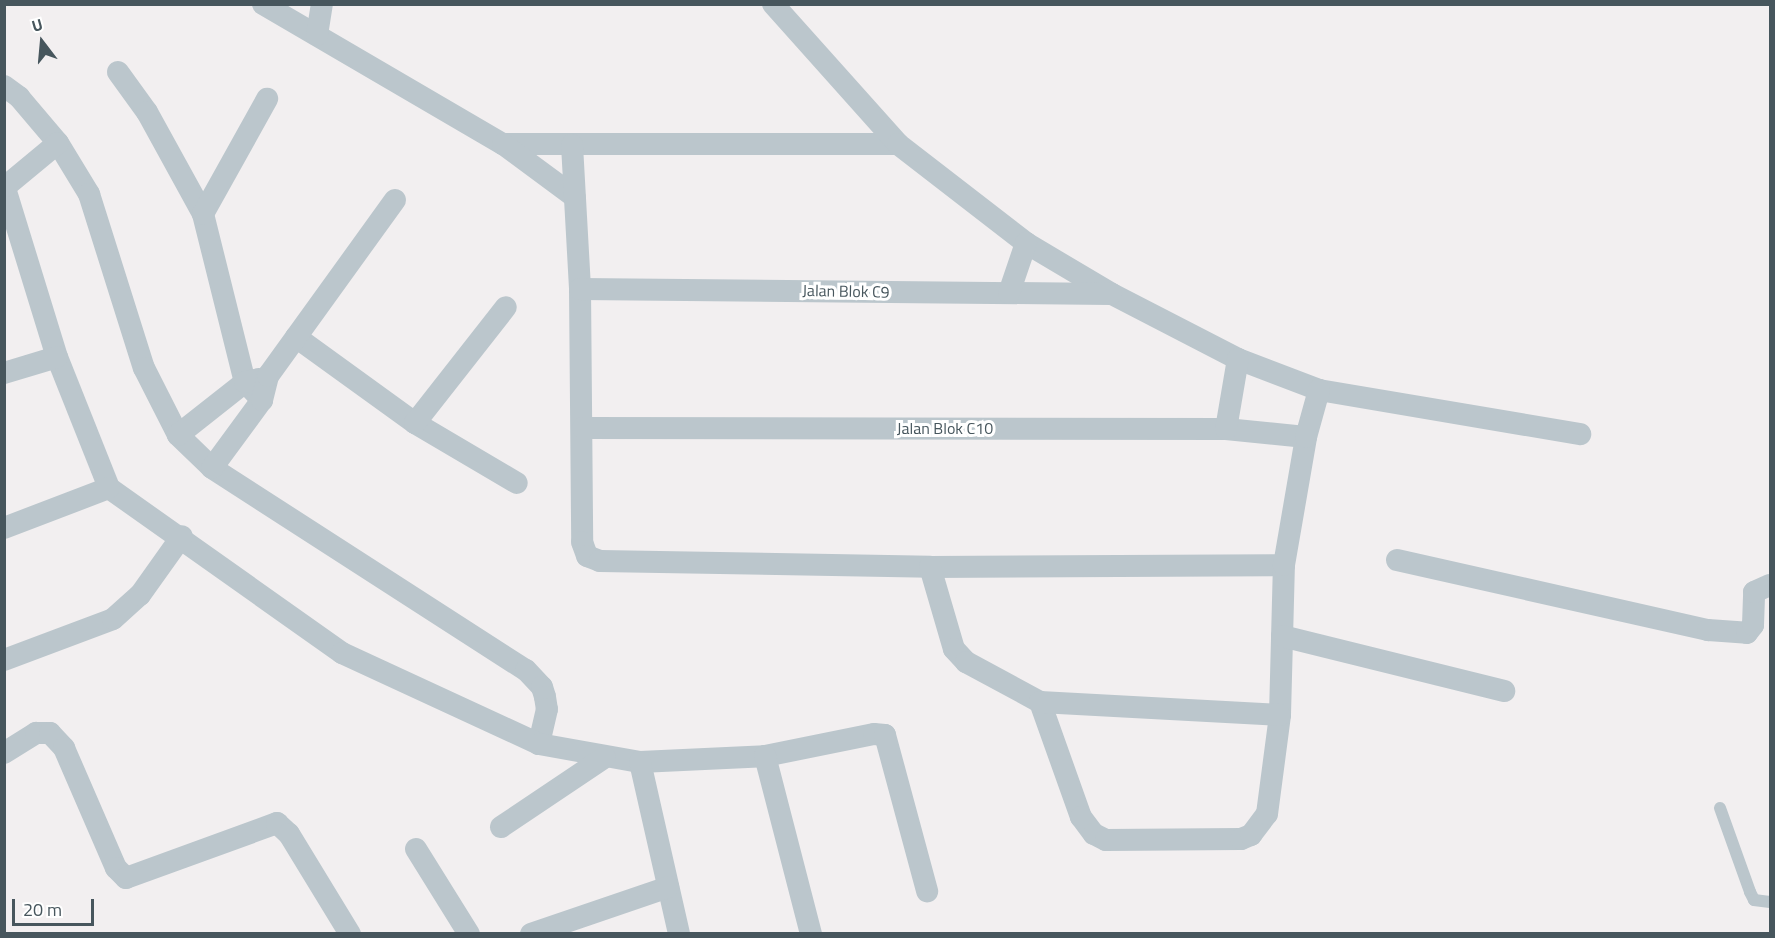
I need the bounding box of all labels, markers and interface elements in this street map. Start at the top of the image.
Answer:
north arrow [12,12,72,72]
text: U [29,12,45,38]
street label: Jalan Blok C9 [802,281,890,301]
street label: Jalan Blok C10 [897,418,993,438]
scale bar [15,887,98,925]
text: 20 m [23,896,62,923]

